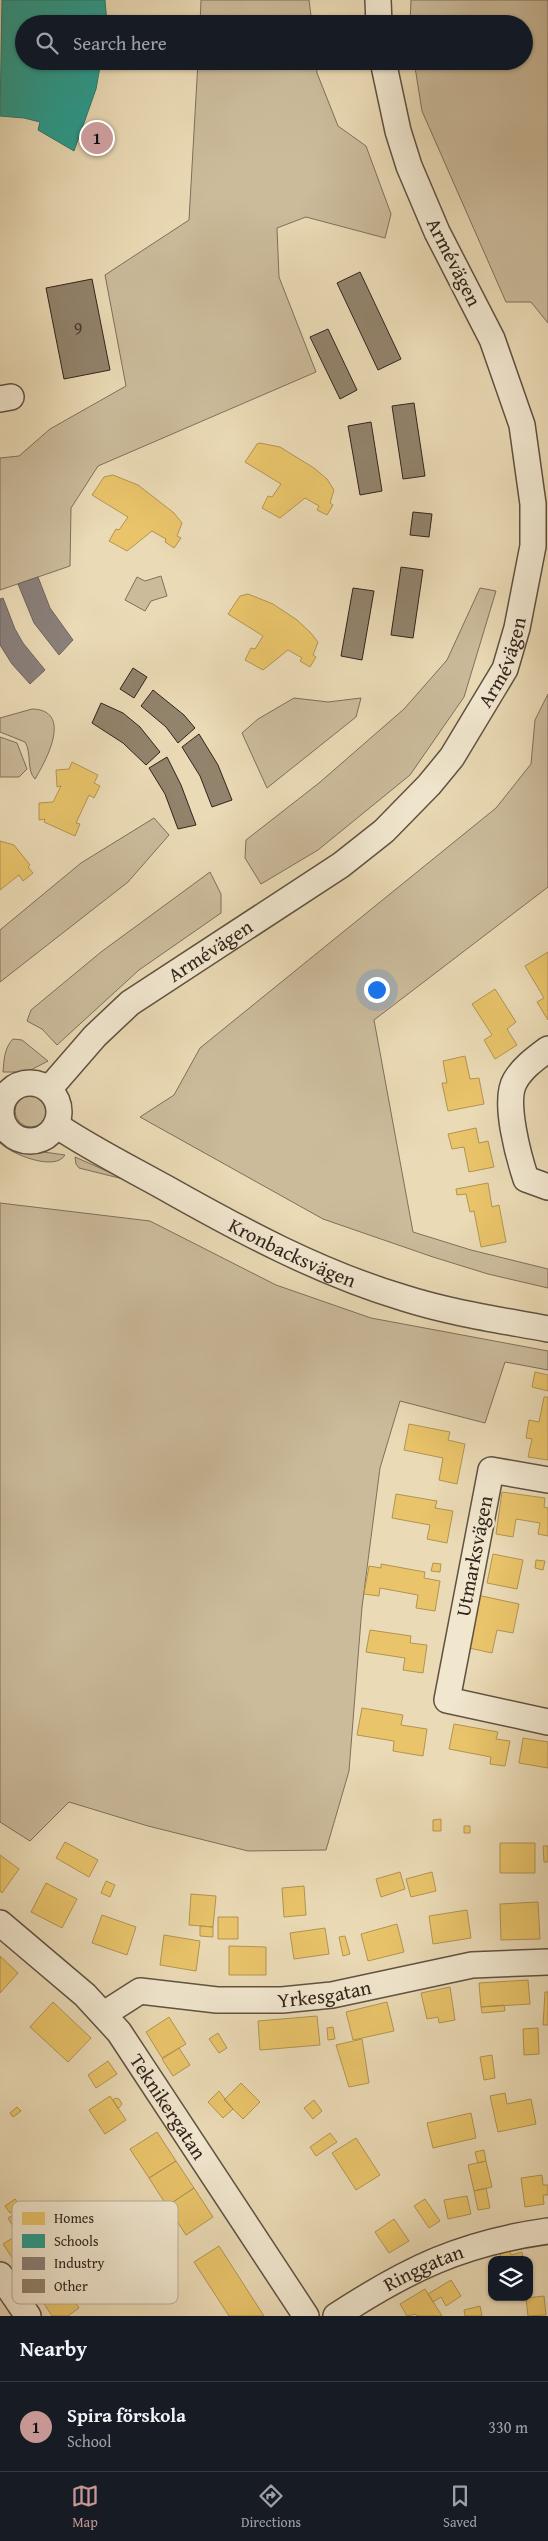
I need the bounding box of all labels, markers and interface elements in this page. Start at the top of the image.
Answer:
search box [15,15,533,70]
icon: search [33,29,61,57]
text: Search here [73,29,167,57]
pin: 1 [81,119,113,157]
street label: Armévägen [420,212,489,311]
house number: 9 [74,315,82,342]
street label: Armévägen [470,615,533,713]
street label: Armévägen [162,912,258,989]
your location [364,977,390,1003]
street label: Kronbacksvägen [224,1210,361,1294]
street label: Utmarksvägen [448,1493,499,1619]
street label: Yrkesgatan [276,1972,374,2014]
street label: Teknikergatan [123,2048,214,2165]
legend [12,2201,178,2304]
text: Homes [54,2208,94,2228]
text: Schools [54,2231,98,2251]
street label: Ringgatan [378,2236,467,2298]
text: Industry [54,2253,104,2273]
map controls [488,2256,533,2301]
button: layers [488,2256,533,2301]
text: Other [54,2276,88,2296]
text: Nearby [20,2333,87,2364]
text: Spira förskola [67,2401,186,2429]
text: 1 [32,2415,40,2439]
text: 330 m [488,2415,528,2439]
text: School [67,2429,111,2453]
tab: Map [71,2482,99,2532]
tab: Directions [241,2482,301,2532]
tab: Saved [443,2482,477,2532]

